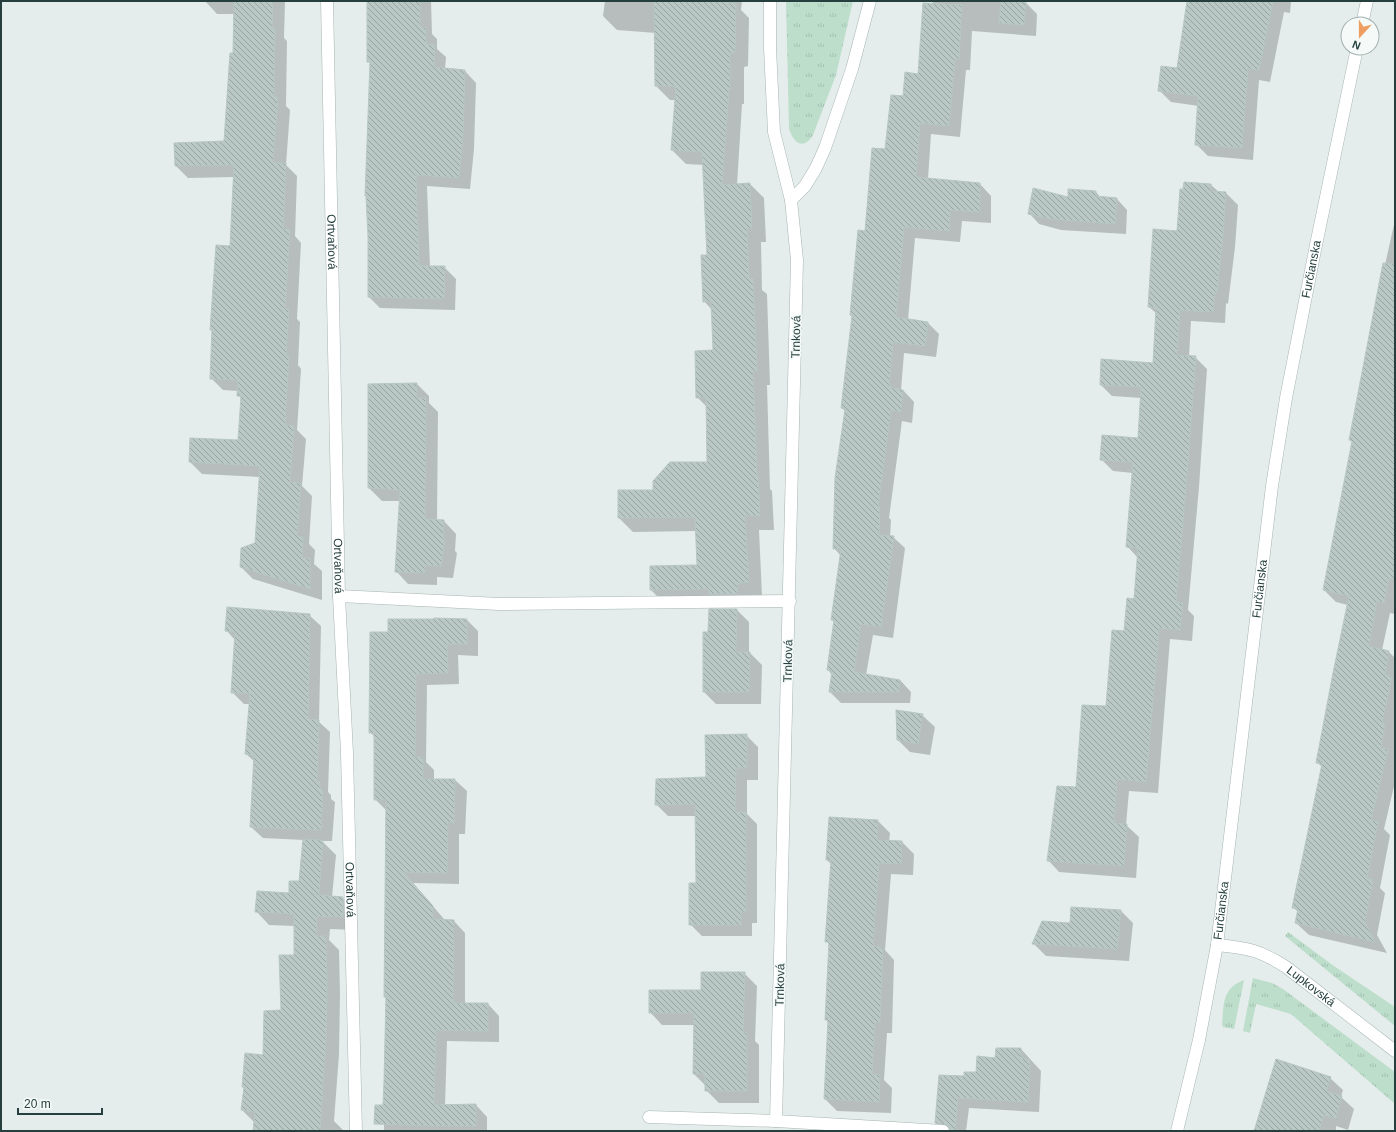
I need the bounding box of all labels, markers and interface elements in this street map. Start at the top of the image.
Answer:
north arrow [1340,16,1380,56]
text: N [1351,38,1362,52]
street label: Ortvaňová [324,214,339,270]
street label: Furčianska [1299,239,1324,299]
street label: Trnková [789,315,803,359]
street label: Ortvaňová [331,538,346,594]
street label: Furčianska [1249,559,1270,619]
street label: Trnková [781,639,795,683]
street label: Ortvaňová [343,862,358,918]
street label: Furčianska [1211,880,1232,941]
street label: Trnková [773,963,787,1007]
street label: Lupkovská [1284,963,1338,1010]
scale bar [18,1090,102,1116]
text: 20 m [24,1097,51,1111]

